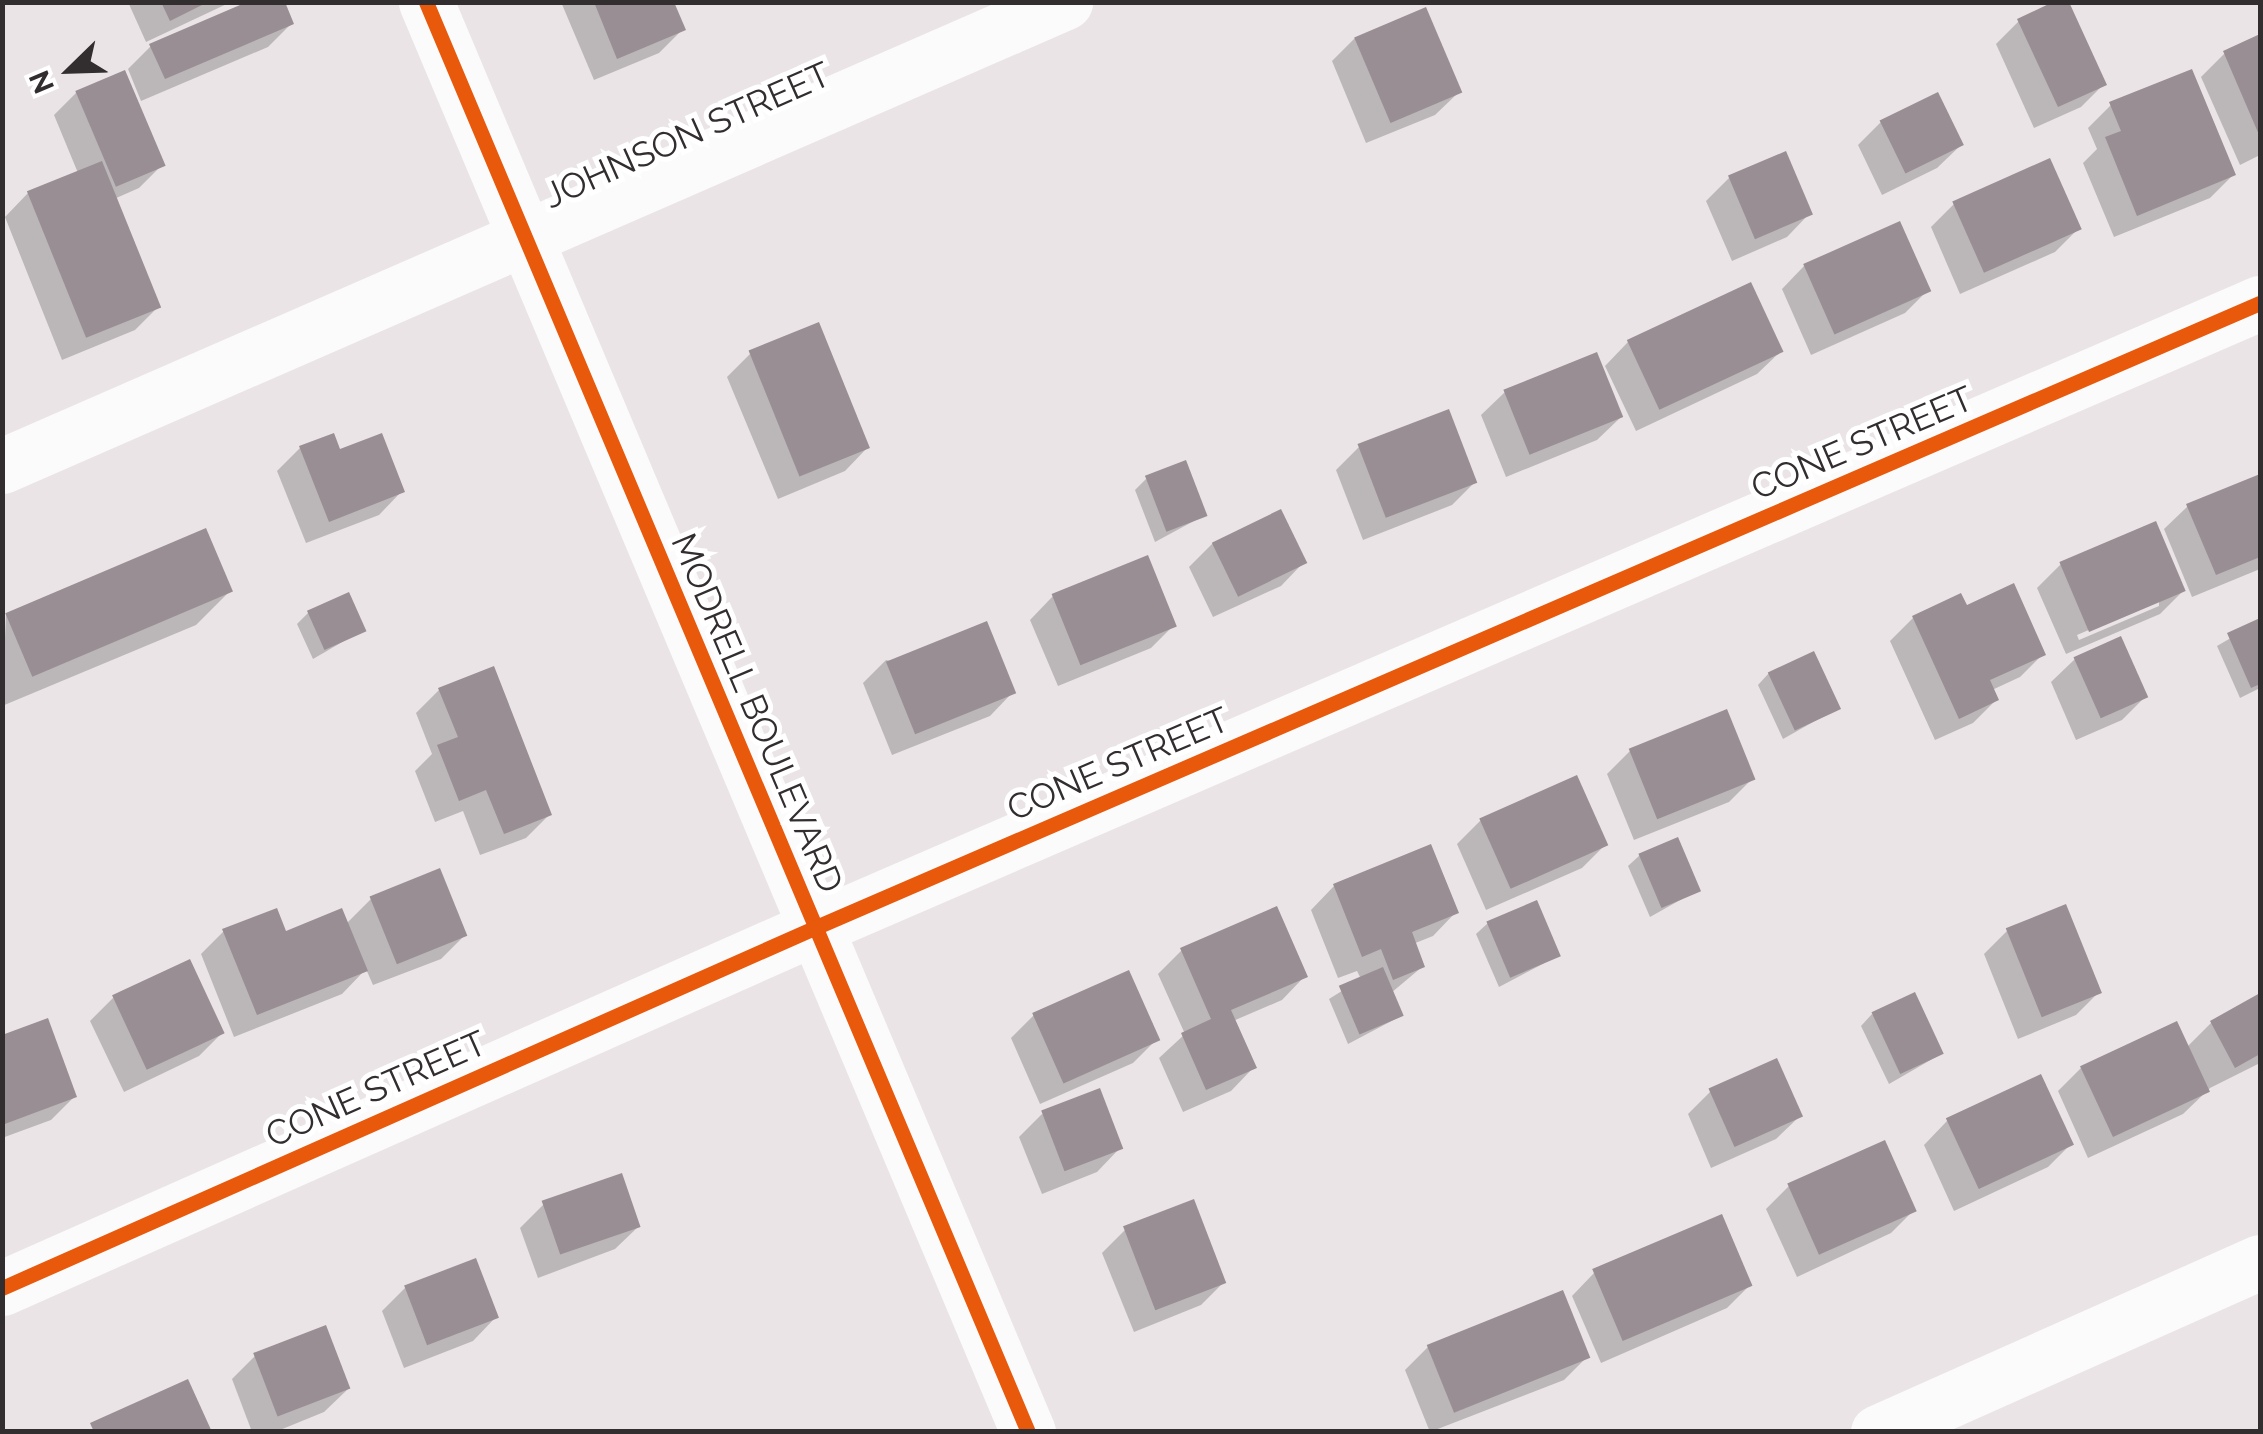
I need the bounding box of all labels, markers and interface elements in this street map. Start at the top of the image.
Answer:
north arrow [20,20,120,120]
street label: JOHNSON STREET [537,53,837,217]
text: N [23,66,61,98]
street label: CONE STREET [1745,377,1979,509]
street label: MODRELL BOULEVARD [662,527,852,899]
street label: CONE STREET [1001,698,1235,830]
street label: CONE STREET [259,1022,493,1156]

